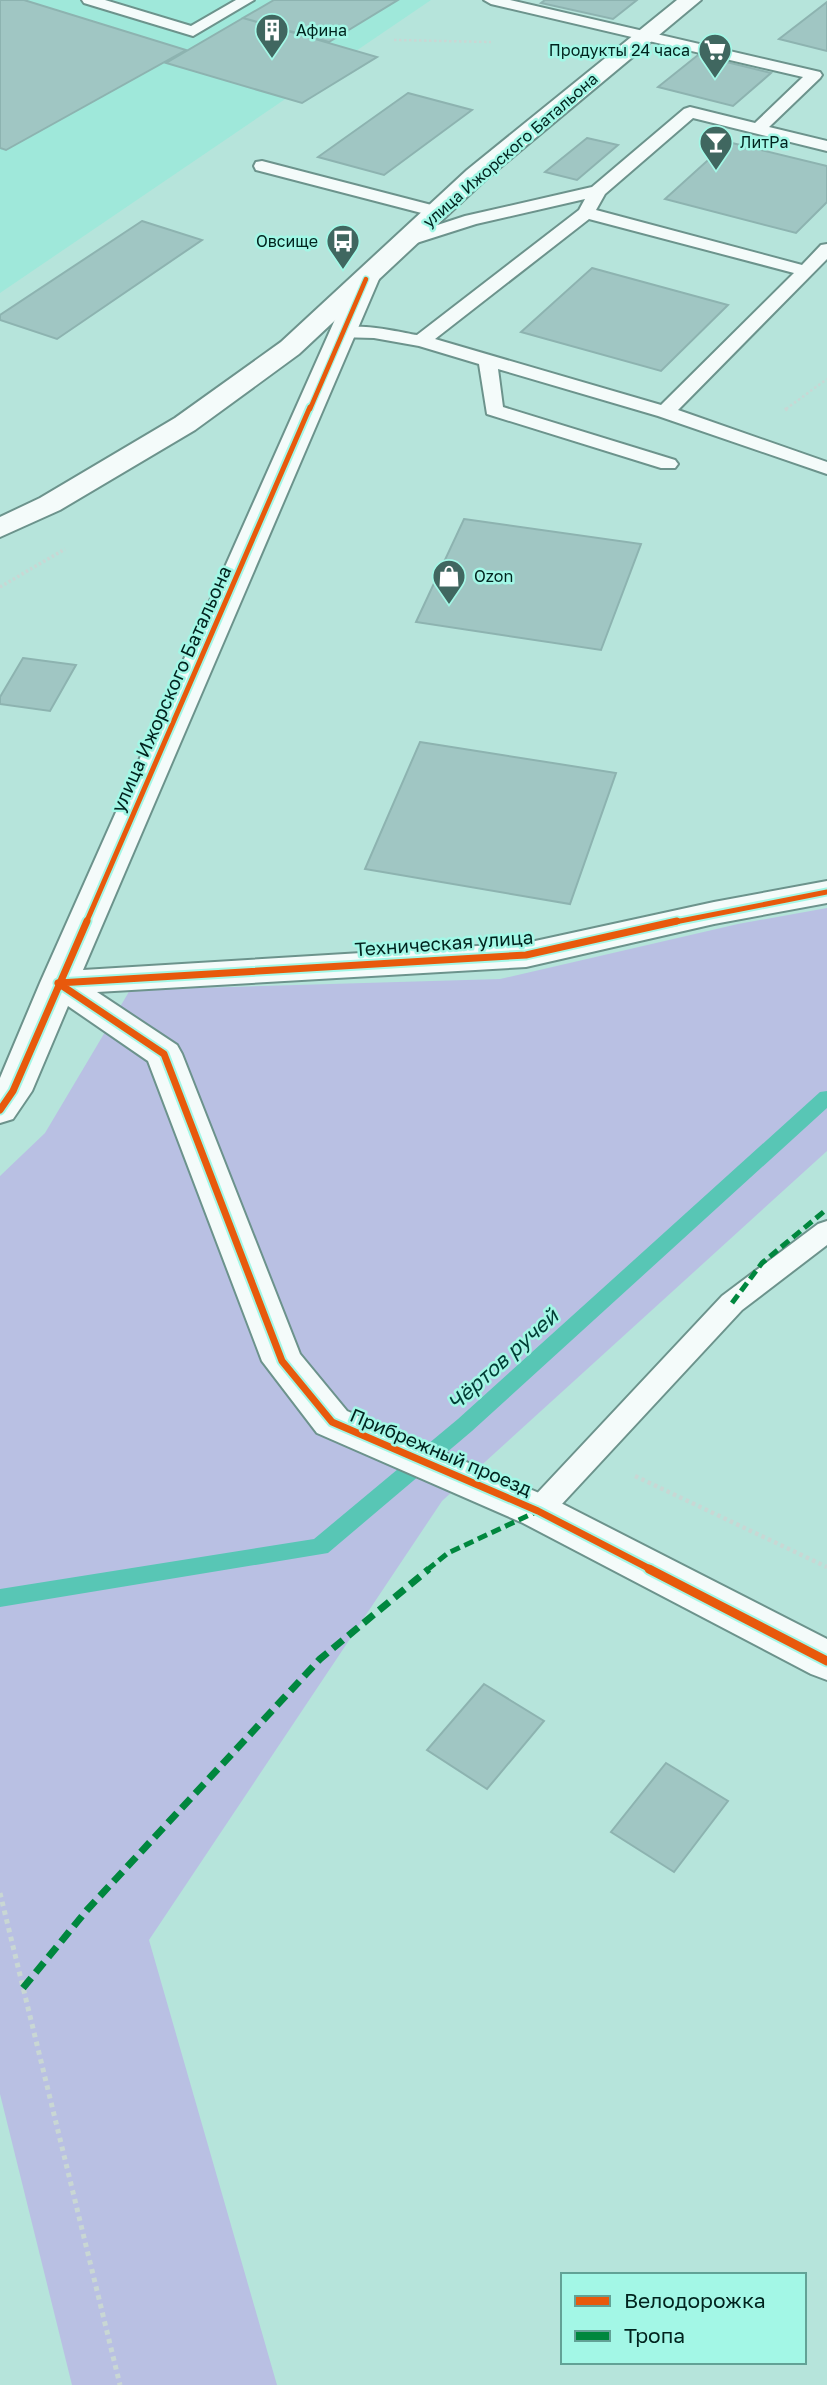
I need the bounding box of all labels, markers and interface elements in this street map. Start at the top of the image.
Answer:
building icon: Афина [253,11,291,60]
place label: Афина [296,20,347,40]
supermarket icon: Продукты 24 часа [696,31,734,80]
place label: Продукты 24 часа [549,40,690,60]
street label: улица Ижорского Батальона [418,69,602,231]
bar icon: ЛитРа [697,123,735,172]
place label: ЛитРа [740,132,789,152]
bus stop icon: Овсище [324,222,362,271]
place label: Овсище [256,231,318,251]
shop icon: Ozon [430,557,468,606]
street label: улица Ижорского Батальона [106,562,235,816]
place label: Ozon [474,566,513,586]
street label: Техническая улица [354,925,534,960]
water label: Чёртов ручей [442,1302,564,1416]
street label: Прибрежный проезд [347,1403,536,1500]
legend [561,2273,806,2364]
text: Велодорожка [624,2287,766,2313]
text: Тропа [624,2322,685,2348]

